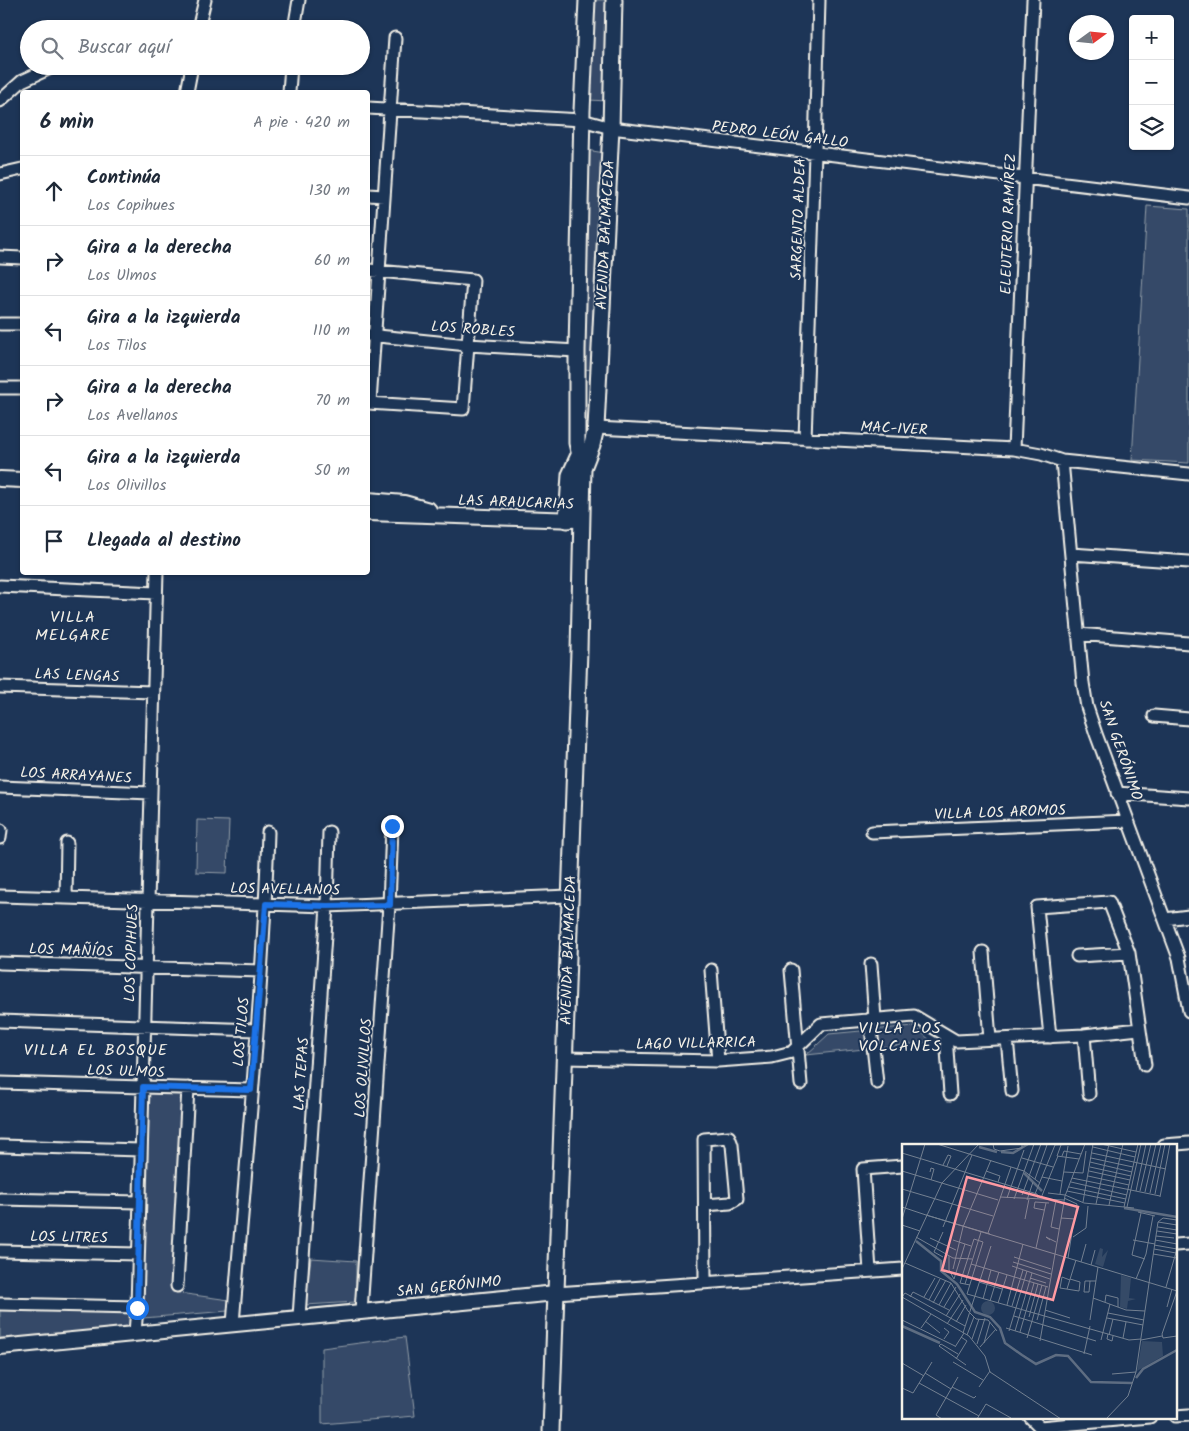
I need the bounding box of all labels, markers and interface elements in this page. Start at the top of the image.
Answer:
north arrow [1069,15,1114,60]
map controls [1129,15,1174,150]
button: + [1129,15,1174,60]
search box [20,20,370,75]
text: Buscar aquí [78,33,170,63]
icon: search [38,34,66,62]
button: − [1129,60,1174,105]
button: layers [1129,105,1174,150]
text: 6 min [40,106,94,139]
text: A pie · 420 m [253,110,350,135]
street label: PEDRO LEÓN GALLO [711,115,849,155]
street label: ELEUTERIO RAMÍREZ [995,153,1023,295]
street label: SARGENTO ALDEA [785,158,813,280]
street label: AVENIDA BALMACEDA [590,160,622,311]
text: Continúa [87,163,161,193]
icon: ahead [40,177,68,205]
text: 130 m [309,178,350,203]
text: Los Copihues [87,193,175,218]
text: Gira a la derecha [87,233,232,263]
icon: right [40,247,68,275]
text: 60 m [314,248,350,273]
text: Los Ulmos [87,263,157,288]
text: Gira a la izquierda [87,303,240,333]
street label: LOS ROBLES [430,315,516,345]
icon: left [40,317,68,345]
text: 110 m [313,318,350,343]
text: Los Tilos [87,333,147,358]
text: Gira a la derecha [87,373,232,403]
icon: right [40,387,68,415]
text: 70 m [315,388,350,413]
text: Los Avellanos [87,403,178,428]
street label: MAC-IVER [860,415,928,443]
text: Gira a la izquierda [87,443,240,473]
icon: left [40,457,68,485]
text: 50 m [314,458,350,483]
text: Los Olivillos [87,473,166,498]
street label: LAS ARAUCARIAS [458,489,574,517]
text: Llegada al destino [87,526,241,556]
icon: arrive [40,527,68,555]
district label: VILLA MELGARE [35,605,111,648]
street label: LAS LENGAS [34,663,120,689]
street label: SAN GERÓNIMO [1092,697,1148,804]
street label: LOS ARRAYANES [20,761,132,791]
street label: VILLA LOS AROMOS [934,799,1066,827]
route end [381,815,404,838]
street label: AVENIDA BALMACEDA [554,875,584,1025]
street label: LOS AVELLANOS [230,877,340,903]
street label: LOS COPIHUES [118,904,146,1002]
street label: LOS MAÑÍOS [28,938,114,964]
street label: LOS TILOS [227,996,257,1068]
district label: VILLA LOS VOLCANES [858,1016,942,1059]
street label: LOS OLIVILLOS [349,1018,379,1119]
street label: LAGO VILLARRICA [636,1031,756,1057]
street label: LAS TEPAS [287,1037,317,1111]
district label: VILLA EL BOSQUE [24,1038,168,1063]
street label: LOS ULMOS [87,1059,165,1085]
inset map [902,1144,1176,1418]
street label: LOS LITRES [30,1225,108,1251]
street label: SAN GERÓNIMO [396,1270,503,1304]
route start [126,1297,149,1320]

